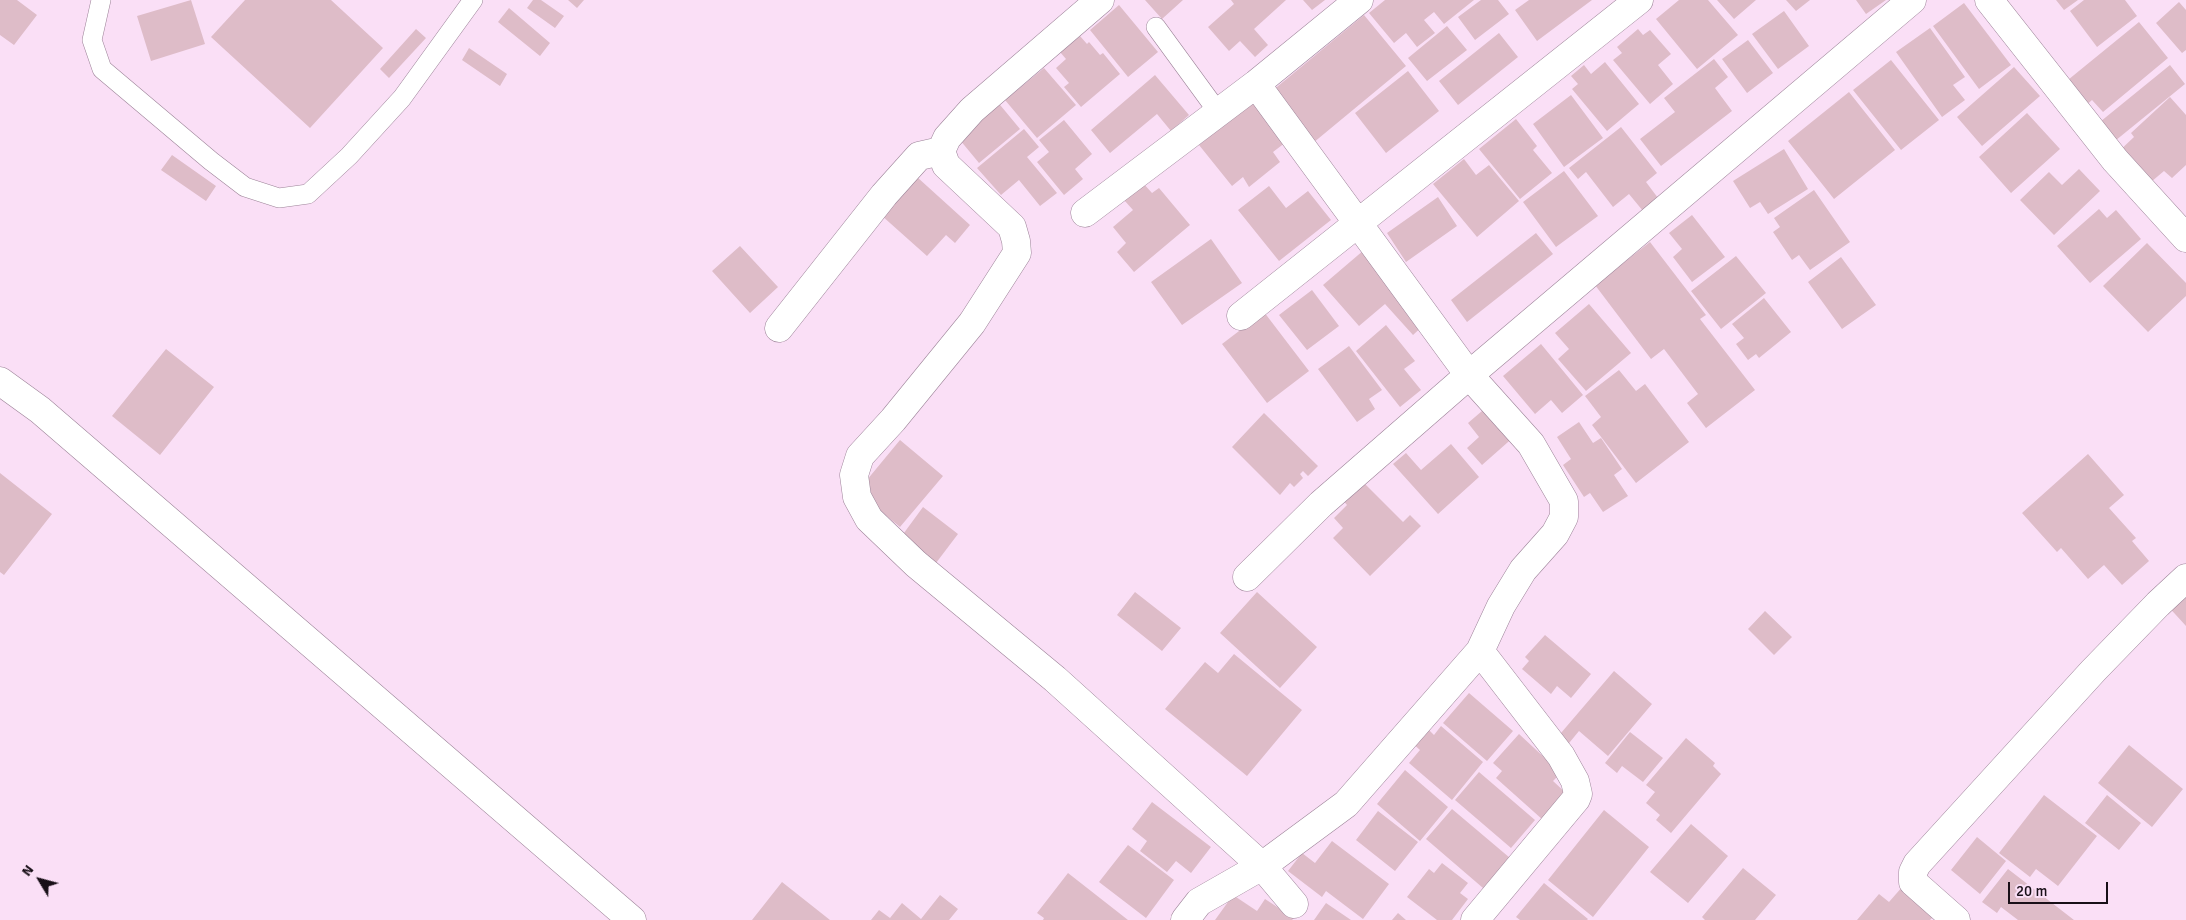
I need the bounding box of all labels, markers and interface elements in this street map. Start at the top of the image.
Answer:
north arrow [15,855,65,905]
text: N [18,862,37,880]
scale bar [2011,872,2111,904]
text: 20 m [2016,882,2047,900]

